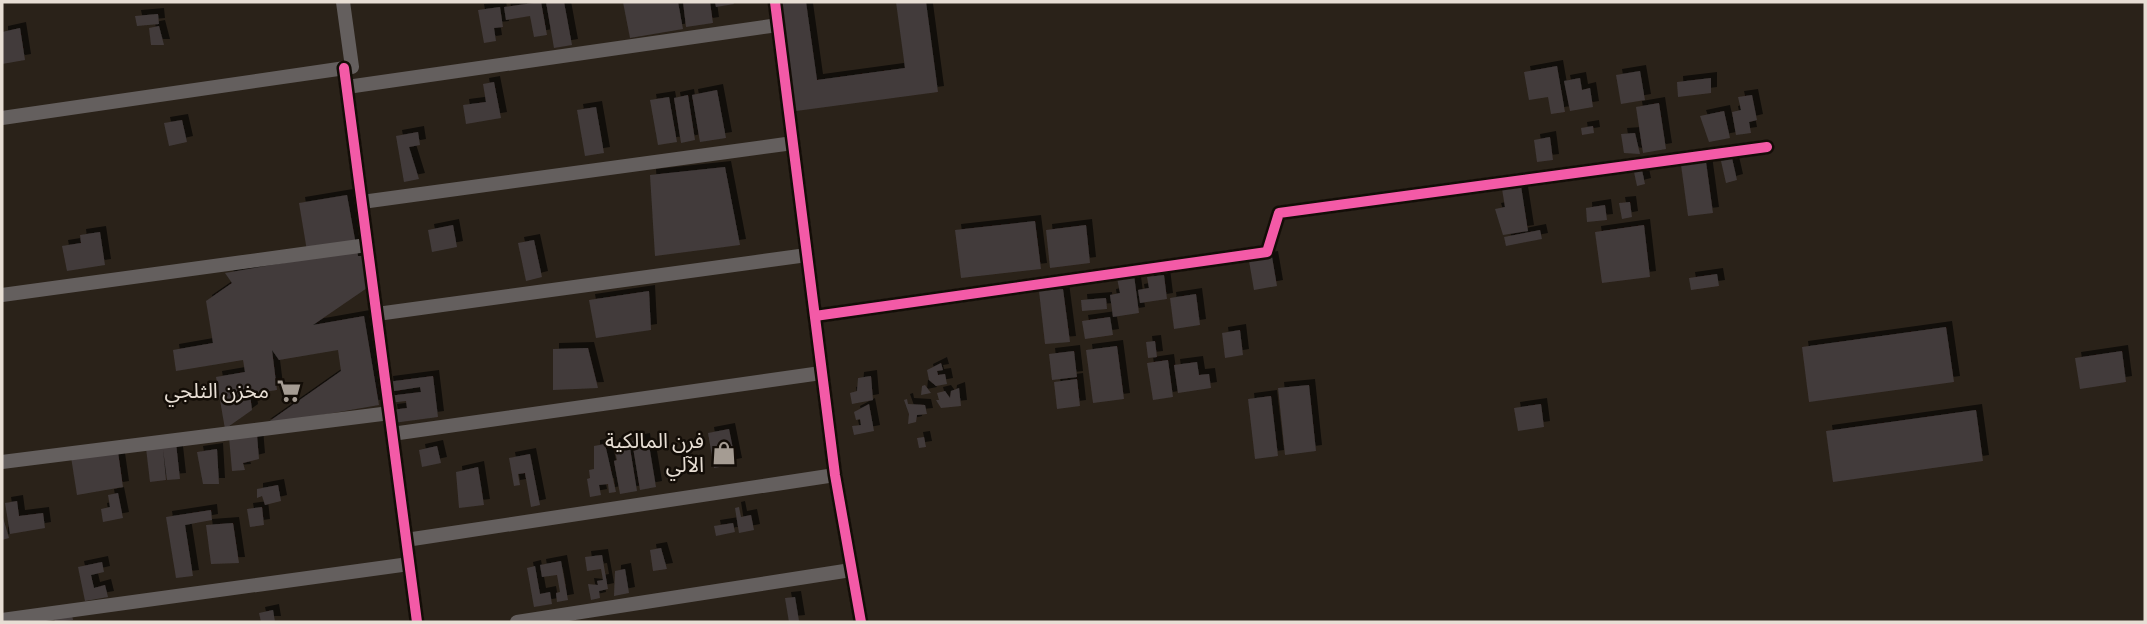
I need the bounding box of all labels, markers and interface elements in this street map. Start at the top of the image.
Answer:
place label: مخزن الثلجي [164,377,269,407]
supermarket icon: مخزن الثلجي [275,377,303,405]
place label: فرن المالكية الآلي [605,427,704,481]
shop icon: فرن المالكية الآلي [710,439,738,467]

